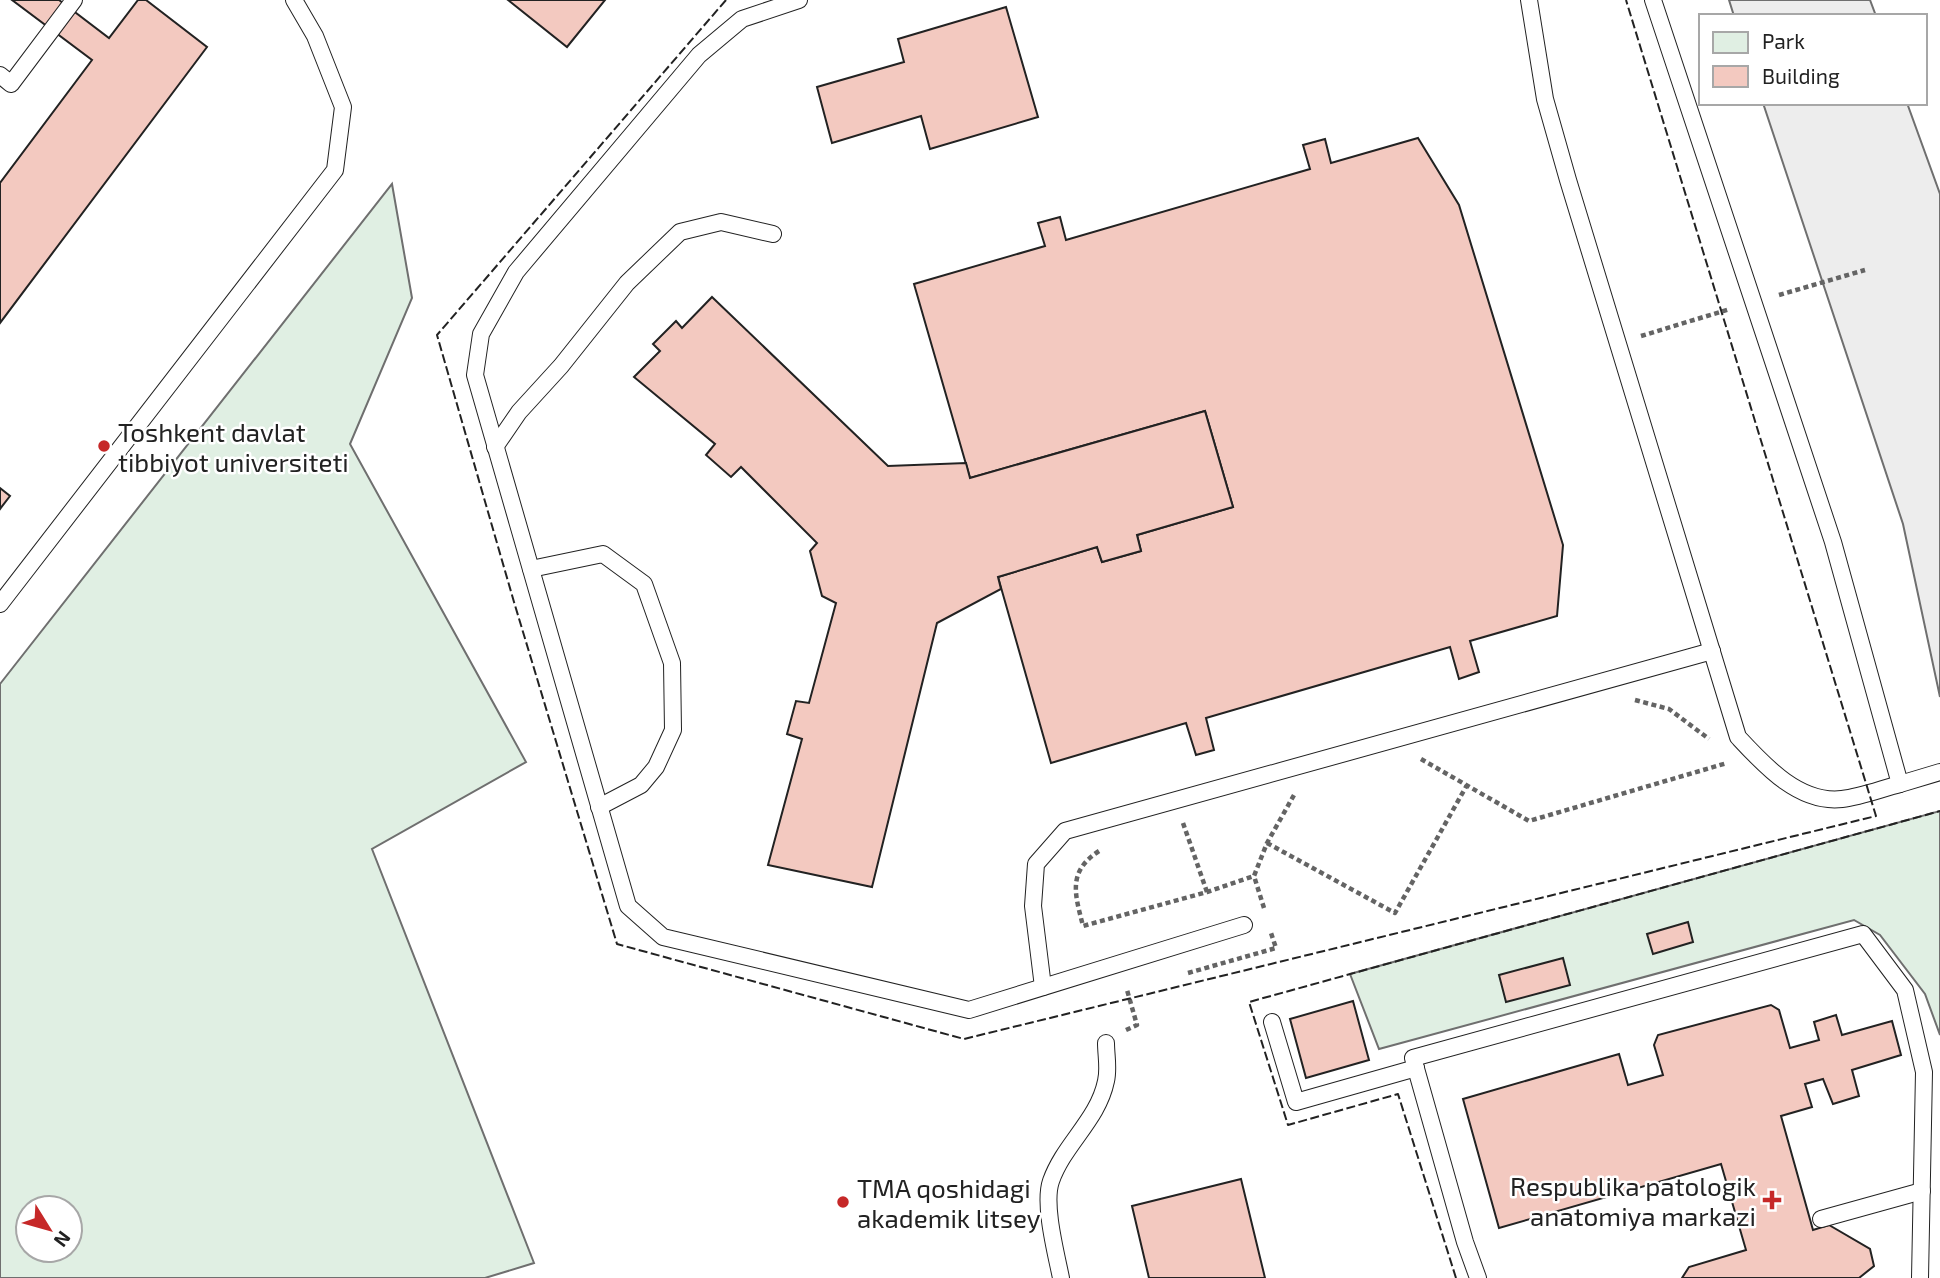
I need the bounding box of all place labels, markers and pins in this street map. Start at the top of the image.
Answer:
place label: Toshkent davlat tibbiyot universiteti [118,416,349,477]
marker: Toshkent davlat tibbiyot universiteti [96,438,112,454]
place label: Respublika patologik anatomiya markazi [1510,1170,1756,1231]
place label: TMA qoshidagi akademik litsey [857,1172,1041,1233]
marker: Respublika patologik anatomiya markazi [1762,1190,1782,1210]
marker: TMA qoshidagi akademik litsey [835,1194,851,1210]

